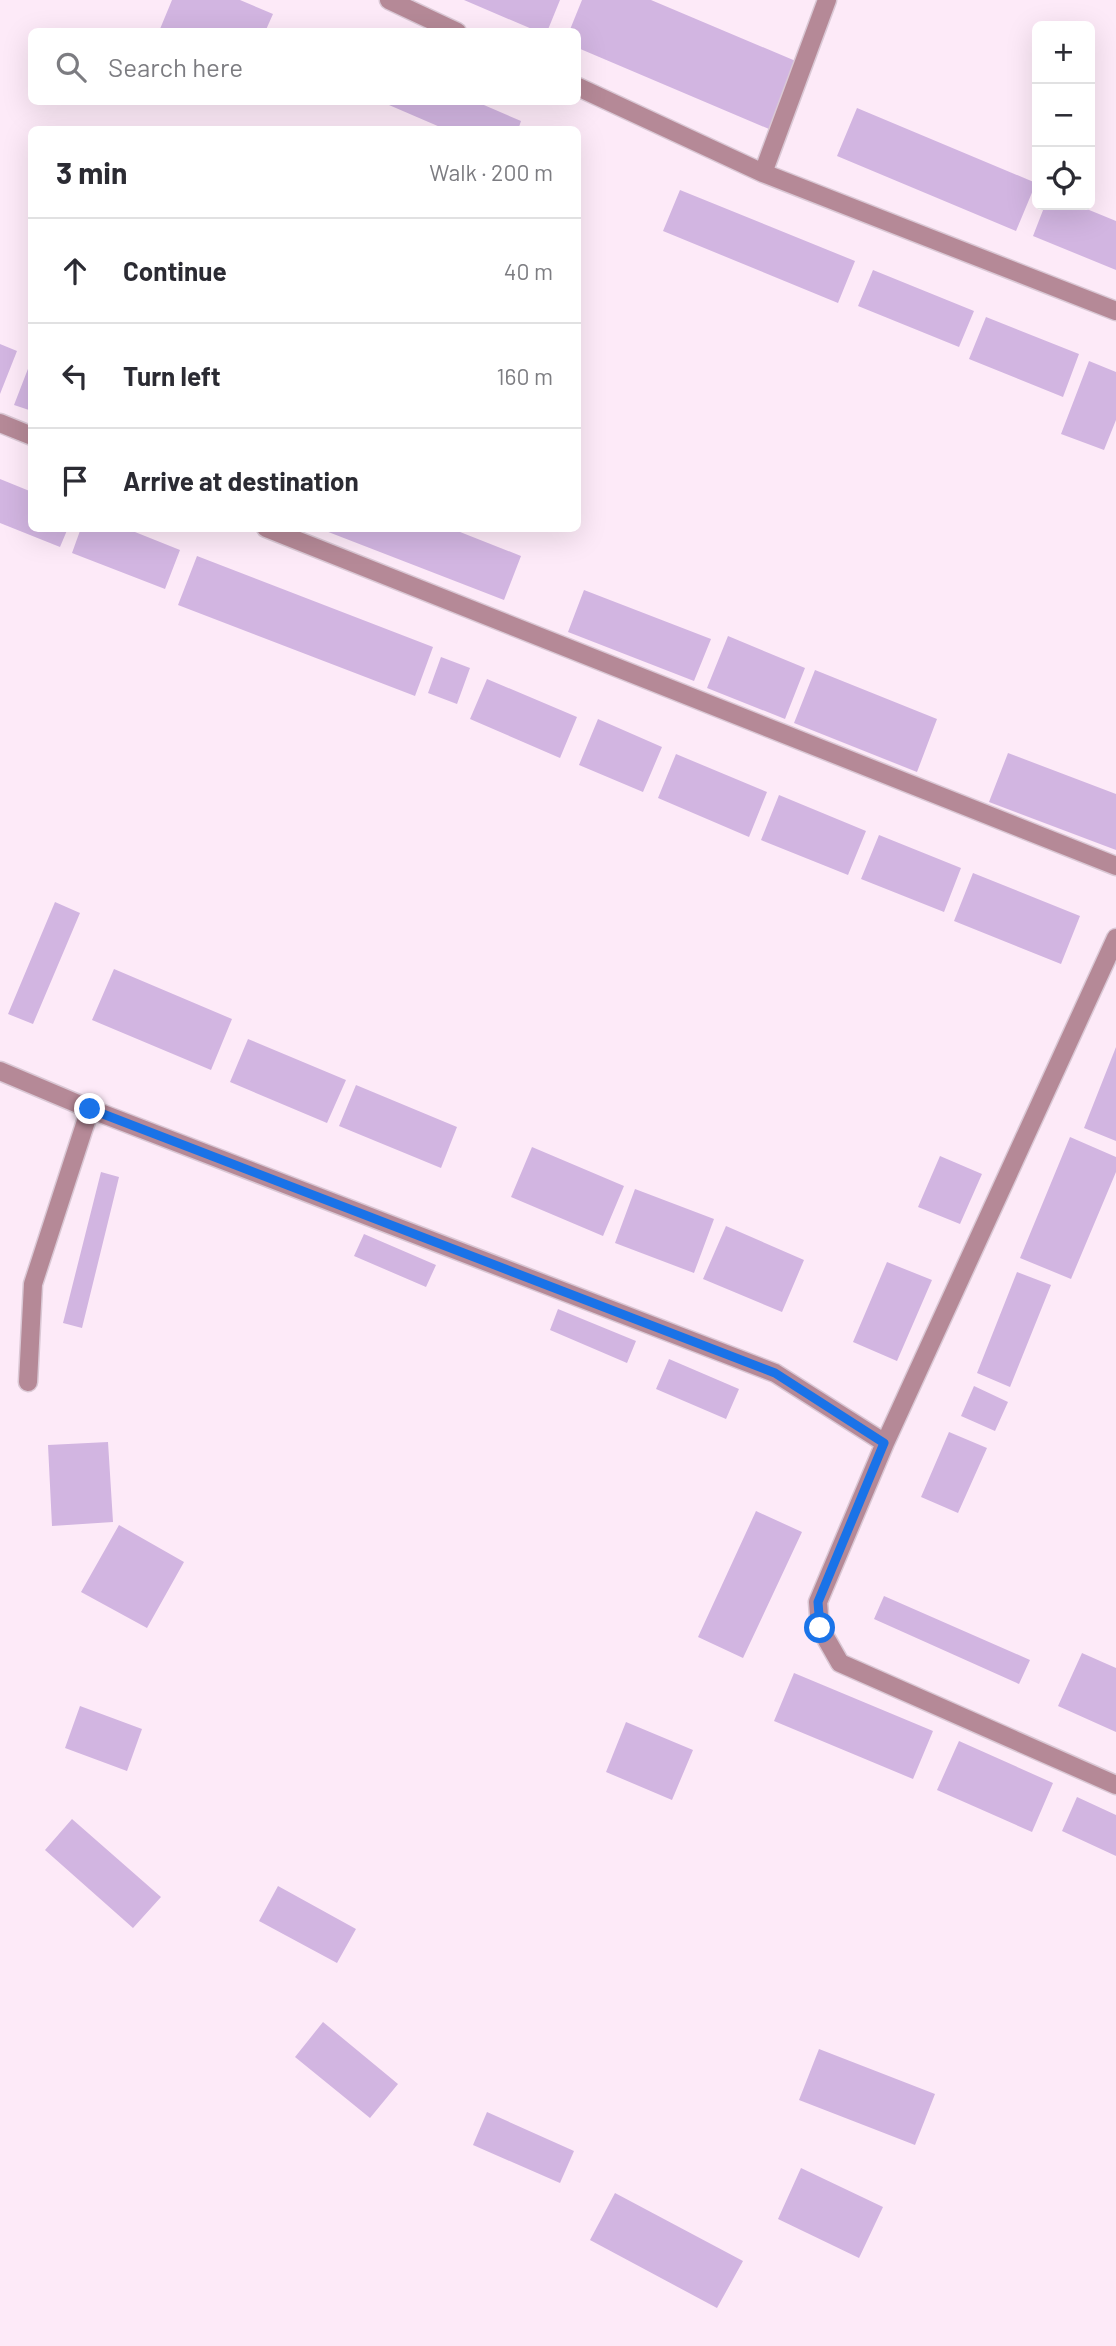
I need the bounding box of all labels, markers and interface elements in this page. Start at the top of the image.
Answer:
map controls [1032,21,1095,210]
button: + [1032,21,1095,84]
search box [28,28,581,105]
icon: search [52,48,90,86]
text: Search here [108,51,243,82]
button: − [1032,84,1095,147]
button: locate [1032,147,1095,210]
text: 3 min [56,154,127,190]
text: Walk · 200 m [429,158,553,186]
icon: ahead [56,252,94,290]
text: Continue [123,255,227,286]
text: 40 m [504,257,553,285]
icon: left [56,357,94,395]
text: Turn left [123,360,221,391]
text: 160 m [496,362,553,390]
icon: arrive [56,462,94,500]
text: Arrive at destination [123,465,359,496]
route end [74,1093,105,1124]
route start [804,1612,835,1643]

